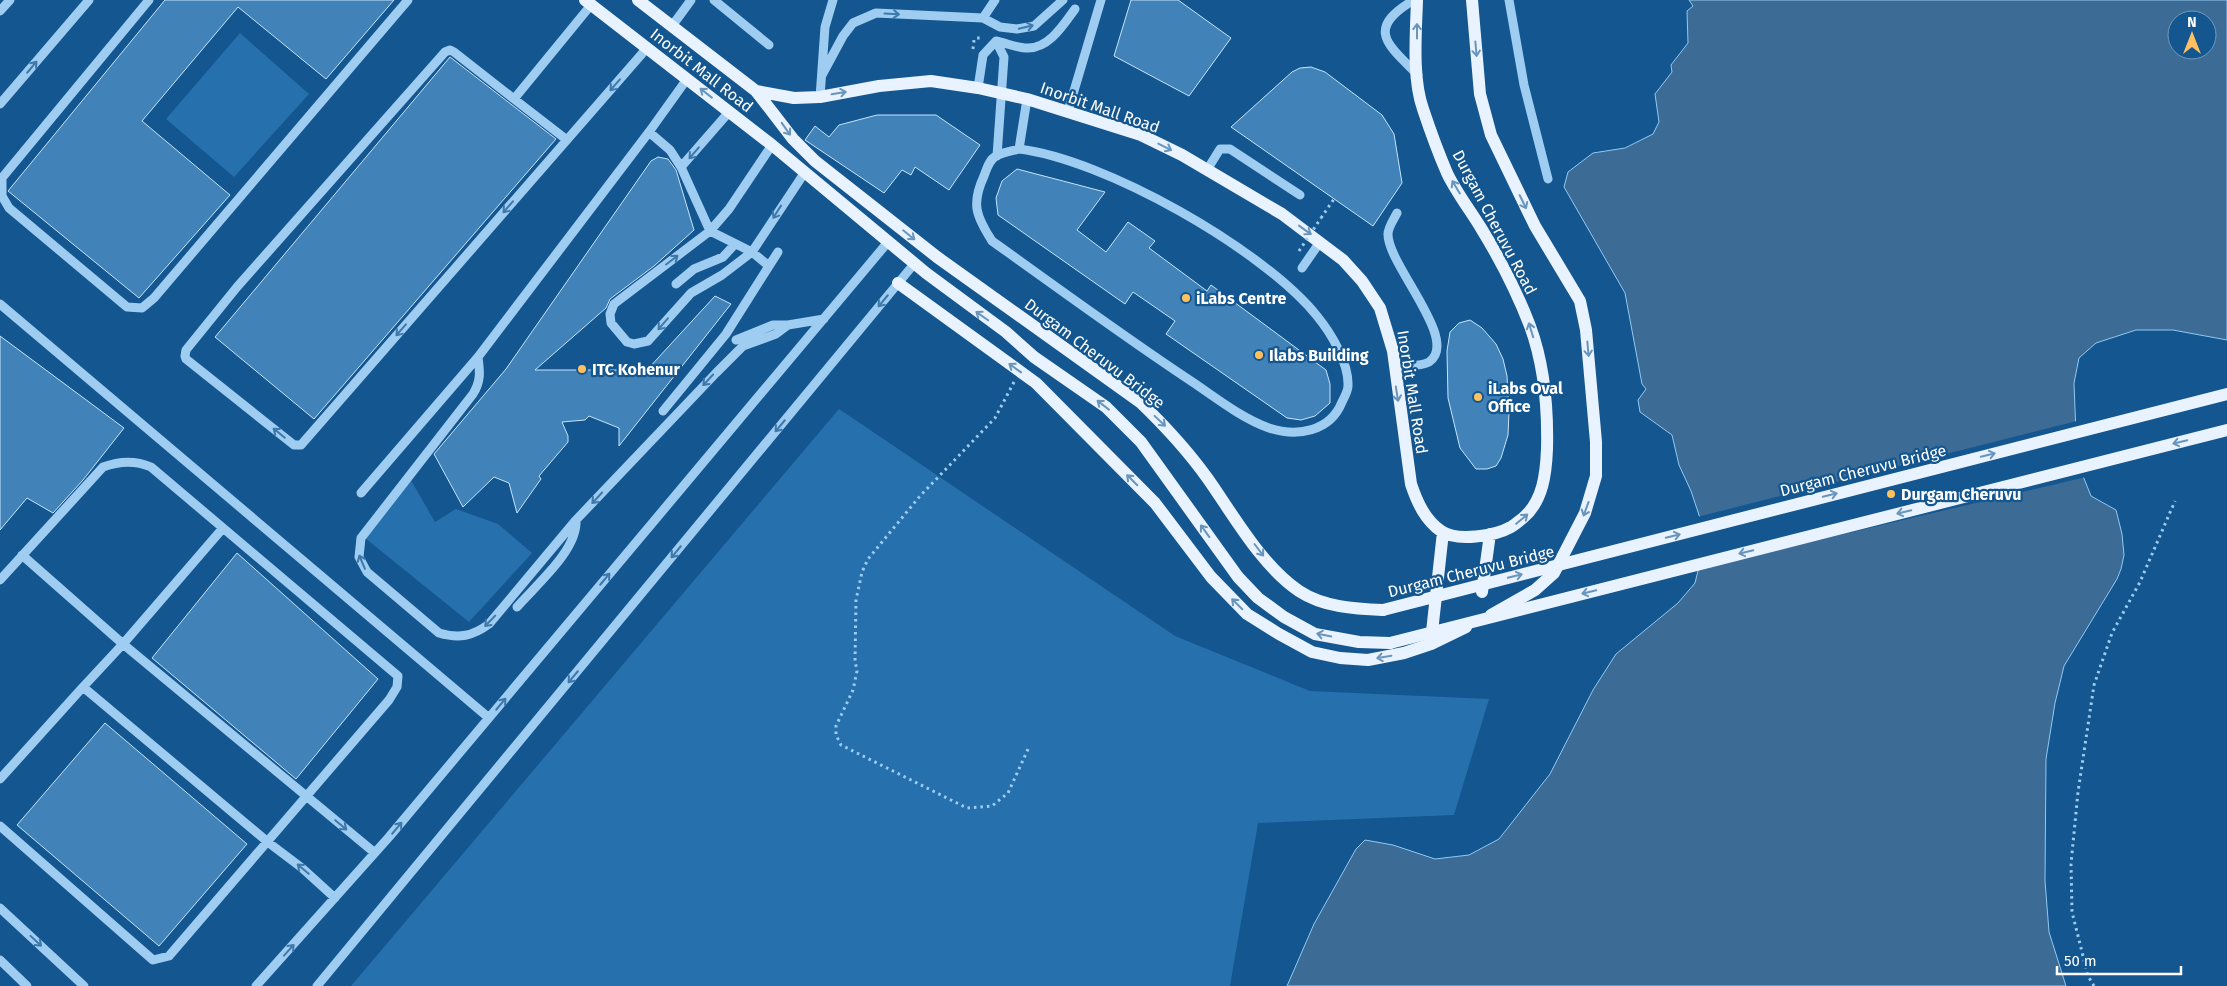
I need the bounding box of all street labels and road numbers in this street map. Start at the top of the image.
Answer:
street label: Inorbit Mall Road [647,24,757,116]
street label: Inorbit Mall Road [1038,78,1162,137]
street label: Durgam Cheruvu Road [1448,147,1541,298]
street label: Durgam Cheruvu Bridge [1021,294,1169,412]
street label: Inorbit Mall Road [1393,329,1432,455]
street label: Durgam Cheruvu Bridge [1778,441,1948,500]
street label: Durgam Cheruvu Bridge [1386,542,1556,601]

